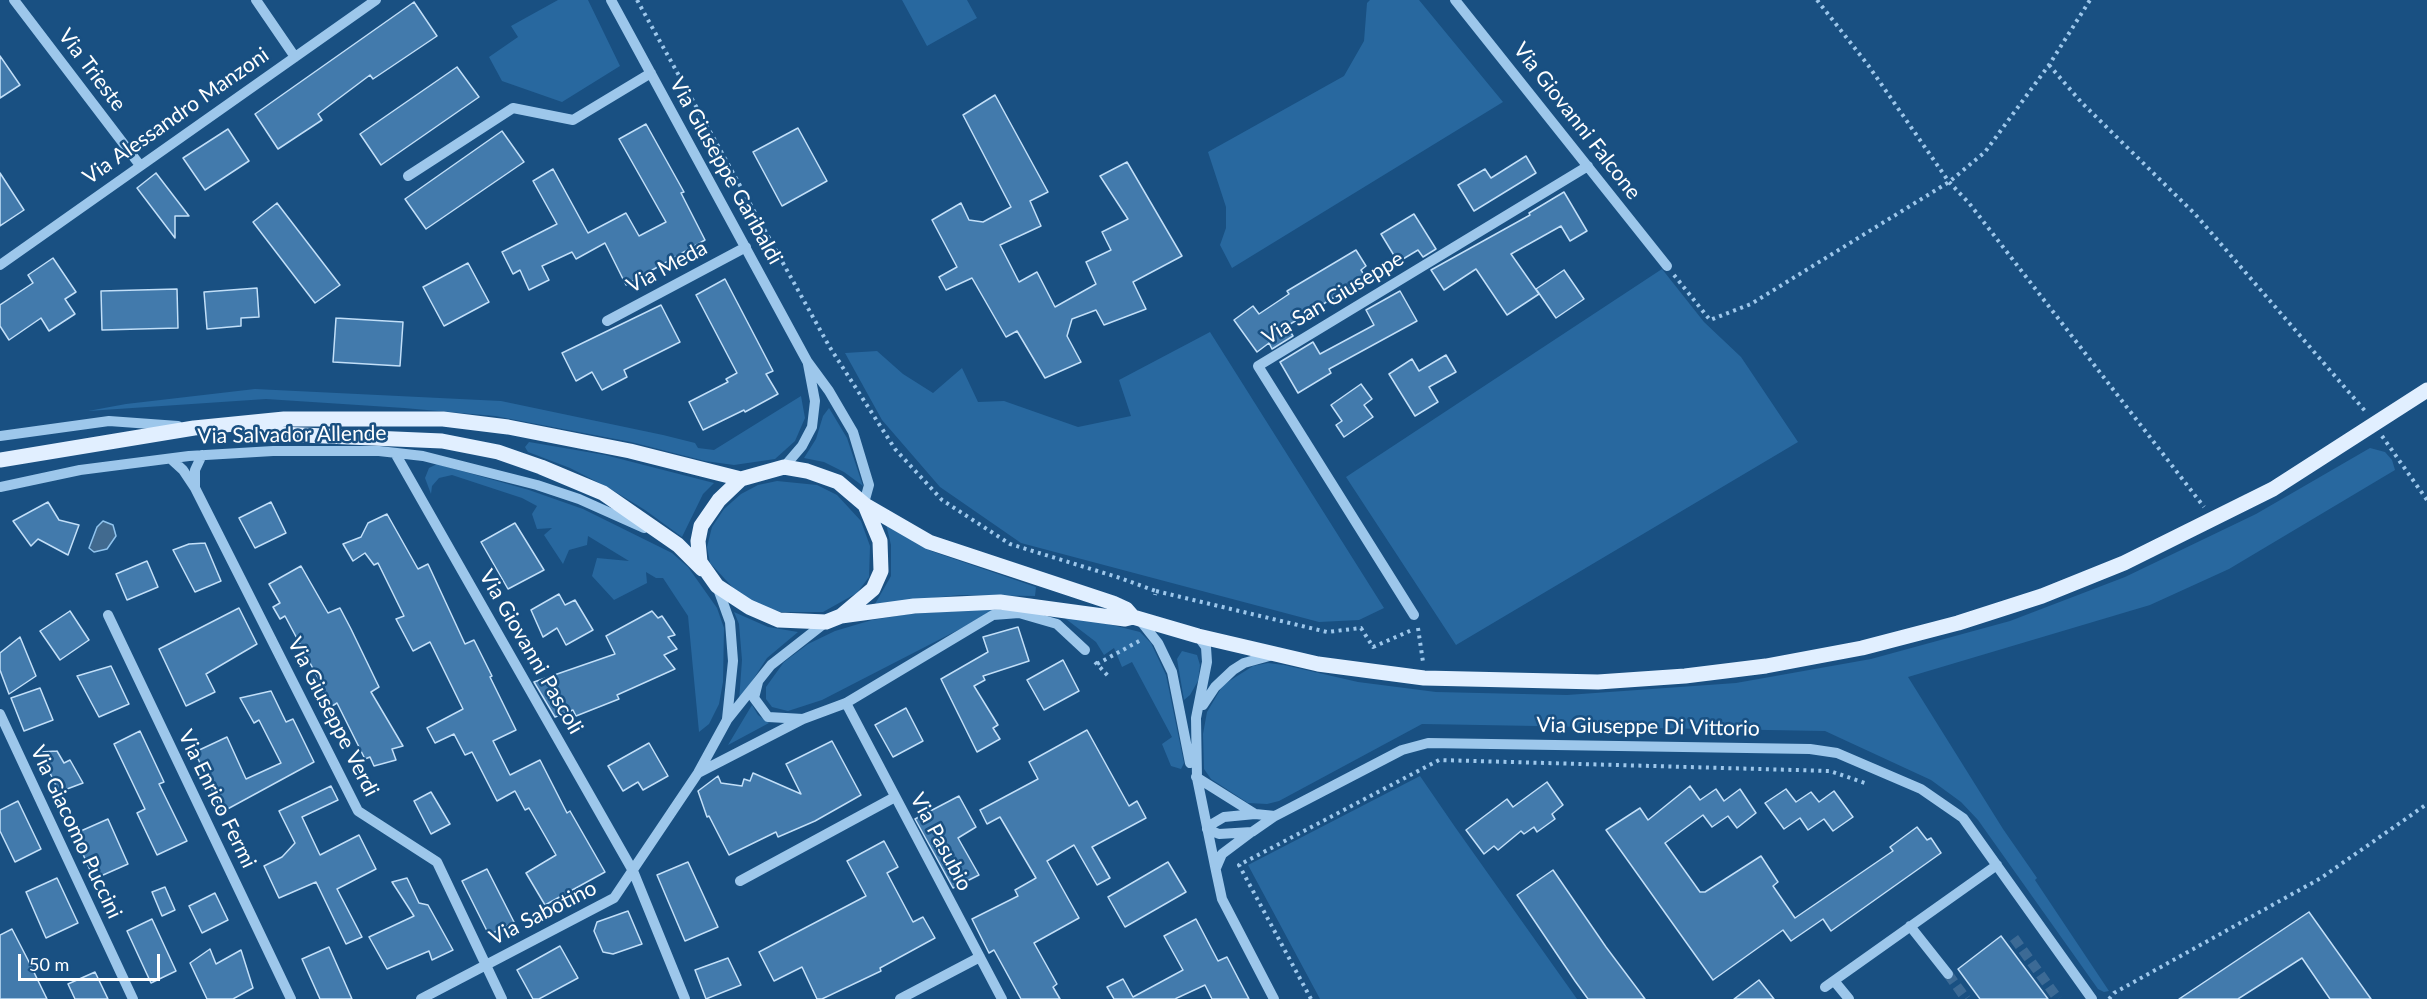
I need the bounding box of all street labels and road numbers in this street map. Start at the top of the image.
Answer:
street label: Via Trieste [53,24,131,116]
street label: Via Giovanni Falcone [1508,38,1646,204]
street label: Via Alessandro Manzoni [78,42,274,190]
street label: Via Giuseppe Garibaldi [664,73,788,269]
street label: Via Meda [622,235,712,299]
street label: Via San Giuseppe [1258,246,1408,350]
street label: Via Salvador Allende [197,421,387,449]
street label: Via Giovanni Pascoli [474,565,588,739]
street label: Via Giuseppe Verdi [282,633,384,801]
street label: Via Giuseppe Di Vittorio [1536,712,1760,742]
street label: Via Enrico Fermi [173,726,261,872]
street label: Via Giacomo Puccini [25,741,127,923]
street label: Via Pasubio [905,789,977,895]
street label: Via Sabotino [485,875,601,951]

